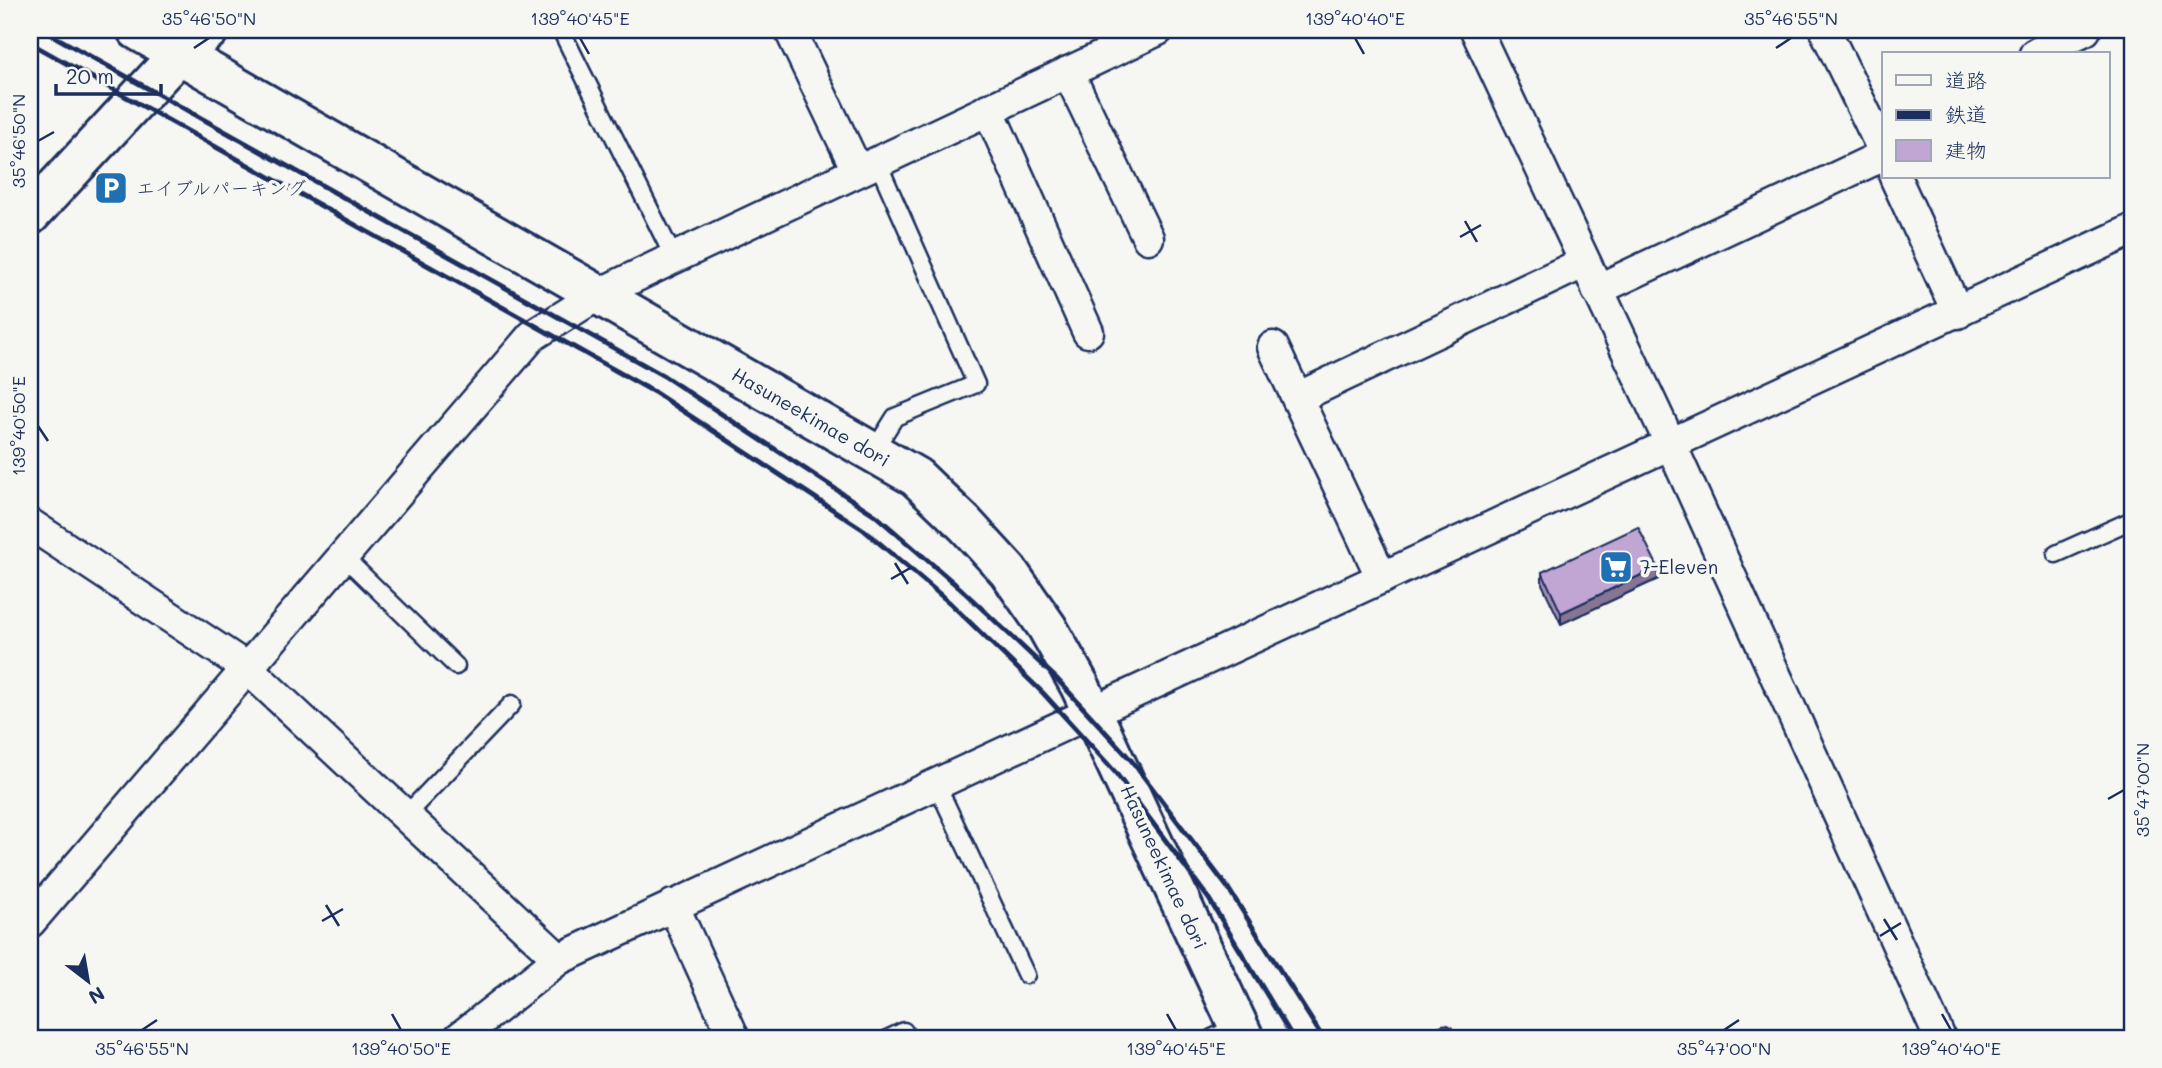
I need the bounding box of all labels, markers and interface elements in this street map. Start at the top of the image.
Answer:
text: 35°46'50"N [162,6,256,30]
text: 139°40'45"E [530,6,630,30]
text: 139°40'40"E [1305,6,1405,30]
text: 35°46'55"N [1744,6,1838,30]
scale bar [56,52,161,96]
legend [1882,52,2110,178]
text: 20 m [66,62,114,89]
text: 道路 [1945,66,1987,93]
text: 35°46'50"N [6,94,30,188]
text: 鉄道 [1945,100,1987,127]
text: 建物 [1945,136,1987,163]
parking icon: エイブルパーキング [92,169,130,207]
place label: エイブルパーキング [136,175,306,200]
street label: Hasuneekimae dori [728,361,895,472]
text: 139°40'50"E [6,376,30,476]
supermarket icon: 7-Eleven [1597,548,1635,586]
place label: 7-Eleven [1640,554,1718,579]
text: 35°47'00"N [2130,743,2154,837]
street label: Hasuneekimae dori [1115,781,1213,953]
north arrow [52,946,122,1016]
text: N [84,982,110,1010]
text: 35°46'55"N [95,1036,189,1060]
text: 139°40'50"E [351,1036,451,1060]
text: 139°40'45"E [1126,1036,1226,1060]
text: 35°47'00"N [1677,1036,1771,1060]
text: 139°40'40"E [1901,1036,2001,1060]

